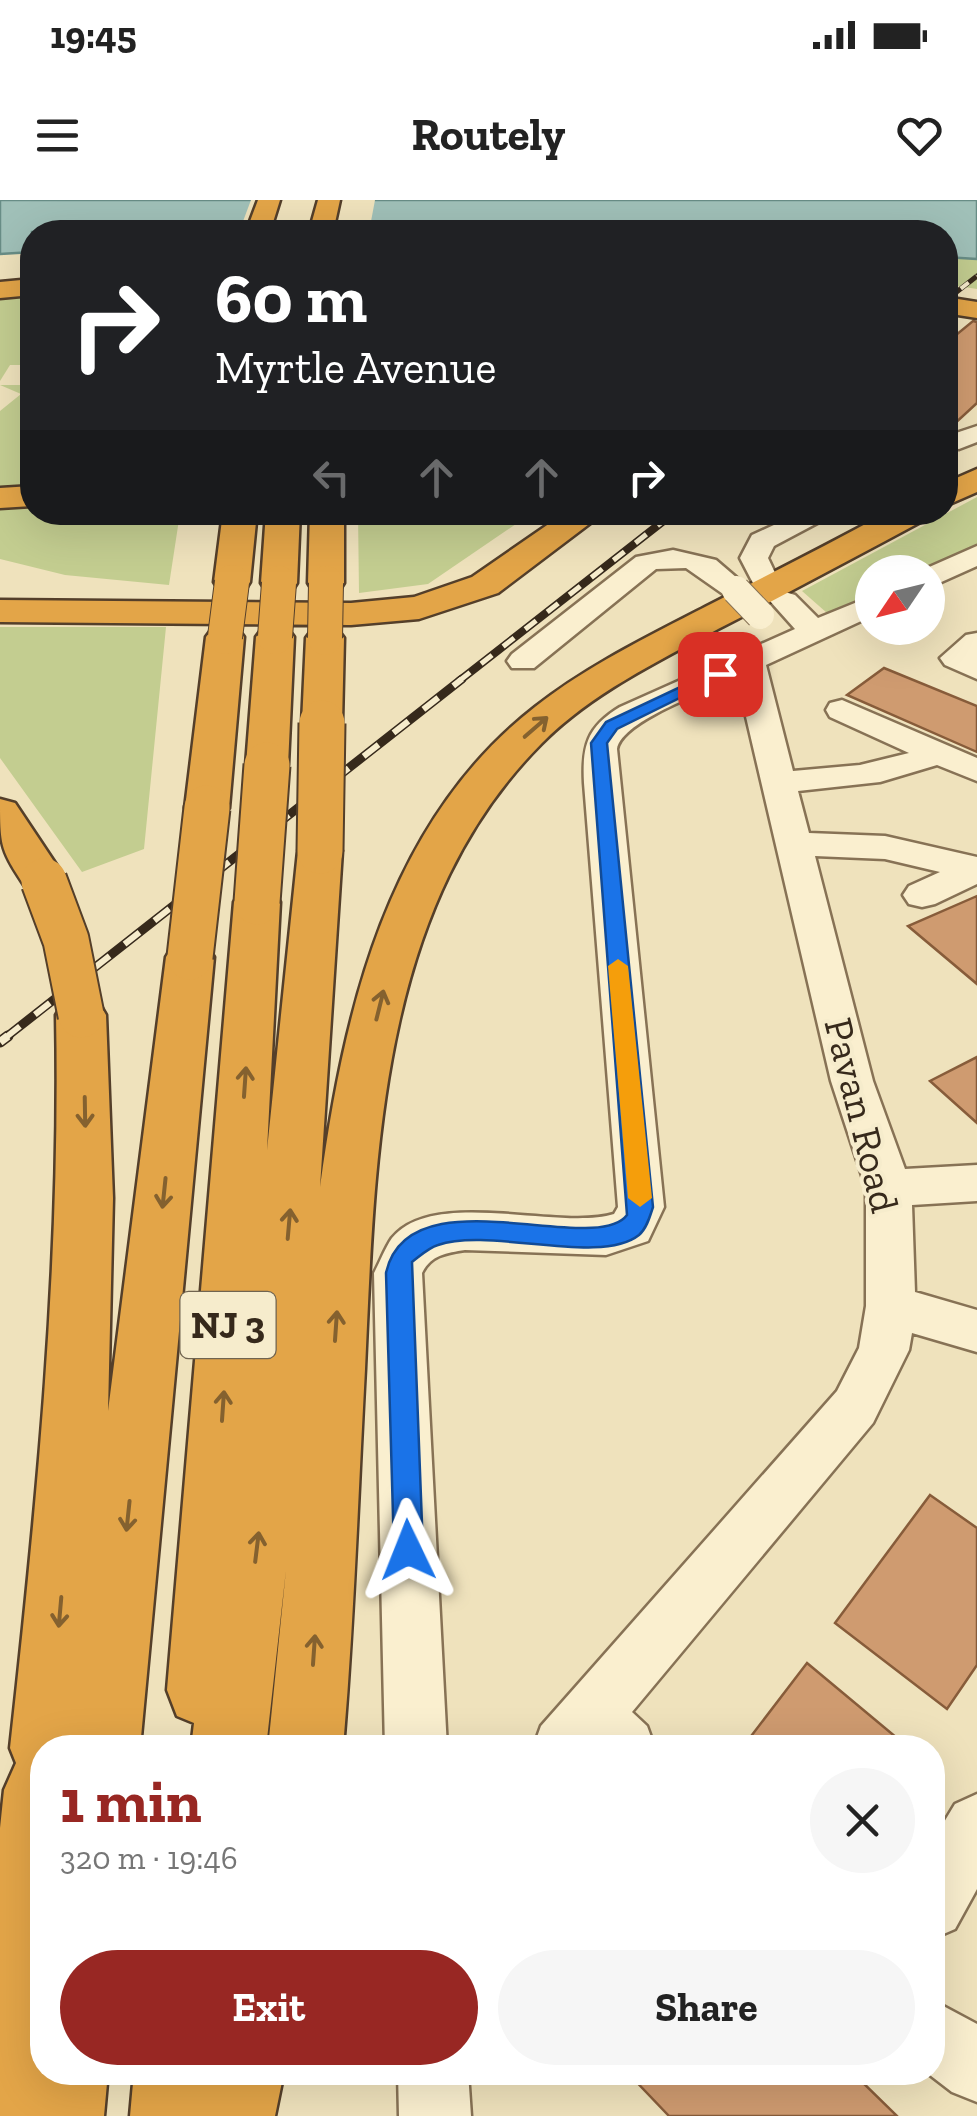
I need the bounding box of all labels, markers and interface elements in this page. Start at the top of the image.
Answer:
text: 19:45 [50,12,137,58]
icon: menu [30,108,85,163]
text: Routely [412,108,565,162]
icon: heart [892,108,947,163]
text: 60 m [215,256,367,340]
icon: right [50,260,180,390]
text: Myrtle Avenue [215,341,496,395]
icon: left [304,450,359,505]
icon: ahead [409,450,464,505]
icon: ahead [514,450,569,505]
icon: right [619,450,674,505]
north arrow [855,555,945,645]
map controls [855,555,945,645]
pin [678,632,763,717]
icon: arrive [693,647,748,702]
one-way arrow [523,715,548,738]
one-way arrow [372,990,390,1022]
street label: Pavan Road [815,1013,909,1217]
one-way arrow [236,1066,255,1098]
one-way arrow [76,1096,94,1128]
one-way arrow [154,1176,173,1209]
one-way arrow [279,1208,298,1240]
road number: NJ 3 [180,1292,276,1358]
one-way arrow [327,1311,346,1343]
one-way arrow [214,1390,233,1422]
position arrow [356,1498,460,1602]
one-way arrow [118,1499,137,1532]
one-way arrow [248,1531,267,1564]
one-way arrow [51,1595,70,1627]
one-way arrow [305,1635,324,1667]
text: 1 min [60,1765,202,1837]
button: close [810,1768,915,1873]
text: 320 m · 19:46 [60,1839,238,1877]
button: Exit [60,1950,478,2065]
button: Share [498,1950,915,2065]

